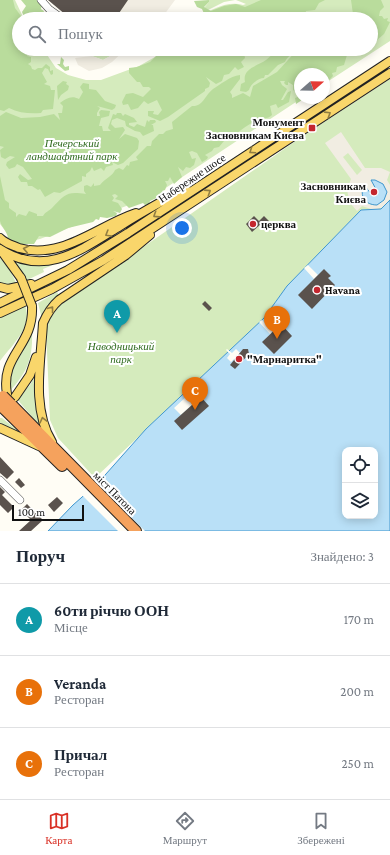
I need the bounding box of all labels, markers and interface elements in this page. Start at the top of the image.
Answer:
search box [12,12,378,56]
icon: search [26,23,48,45]
text: Пошук [58,26,103,42]
north arrow [294,68,330,104]
one-way arrow [324,111,331,119]
place label: Монумент Засновникам Києва [206,116,305,141]
marker: Монумент Засновникам Києва [307,123,317,133]
park label: Печерський ландшафтний парк [25,137,118,162]
one-way arrow [249,146,256,154]
street label: Набережне шосе [156,151,228,205]
place label: Засновникам Києва [300,180,366,205]
marker: Засновникам Києва [369,187,379,197]
one-way arrow [203,190,210,197]
one-way arrow [153,210,160,217]
your location [172,218,192,238]
place label: церква [261,218,297,230]
marker: церква [248,219,258,229]
one-way arrow [105,229,112,236]
one-way arrow [23,245,29,253]
place label: Havana [325,284,361,296]
marker: Havana [312,285,322,295]
pin: A [104,300,130,333]
one-way arrow [47,306,54,313]
pin: B [264,306,290,339]
park label: Наводницький парк [87,340,155,365]
place label: "Марнаритка" [247,353,322,365]
marker: "Марнаритка" [234,354,244,364]
pin: C [182,377,208,410]
one-way arrow [39,417,47,423]
map controls [342,447,378,519]
button: locate [342,447,378,483]
street label: міст Патона [91,469,139,517]
button: layers [342,483,378,519]
scale bar [12,503,84,522]
text: 100 m [18,506,45,518]
text: Поруч [16,547,65,566]
text: Знайдено: 3 [310,549,374,564]
text: 60ти річчю ООН [54,603,169,619]
text: A [25,612,33,627]
text: 170 m [344,612,374,627]
text: Місце [54,620,88,635]
text: Veranda [54,676,106,692]
text: B [25,684,33,699]
text: 200 m [340,684,374,699]
text: Ресторан [54,692,104,707]
text: Причал [54,747,107,763]
text: C [25,756,33,771]
text: 250 m [341,756,374,771]
text: Ресторан [54,764,104,779]
tab: Карта [45,810,72,846]
tab: Маршрут [163,810,207,846]
tab: Збережені [297,810,345,846]

